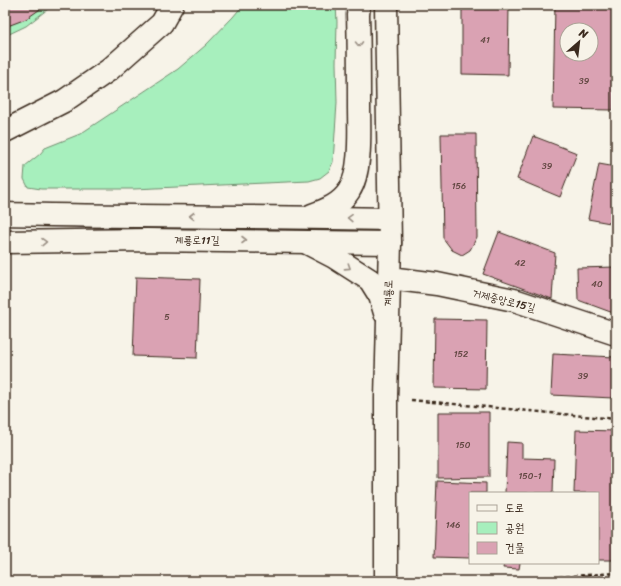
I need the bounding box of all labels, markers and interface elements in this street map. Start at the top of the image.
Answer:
north arrow [559,22,599,62]
text: N [575,23,592,44]
house number: 41 [480,32,490,48]
one-way arrow [355,41,363,47]
house number: 39 [579,73,590,89]
house number: 39 [542,158,553,174]
house number: 156 [452,178,466,194]
one-way arrow [189,212,195,220]
one-way arrow [347,214,353,223]
street label: 계룡로11길 [175,231,220,250]
one-way arrow [241,236,247,244]
one-way arrow [41,238,47,246]
house number: 42 [515,255,525,271]
one-way arrow [344,262,351,269]
house number: 40 [591,276,603,292]
street label: 계룡로 [379,279,398,306]
street label: 거제중앙로15길 [470,283,538,318]
house number: 5 [164,309,170,325]
house number: 152 [454,346,468,362]
house number: 39 [578,368,589,384]
house number: 150 [455,437,471,453]
house number: 150-1 [518,468,542,484]
legend [469,492,599,564]
text: 도로 [505,497,524,519]
house number: 146 [446,517,460,533]
text: 공원 [505,517,524,539]
text: 건물 [505,537,525,559]

